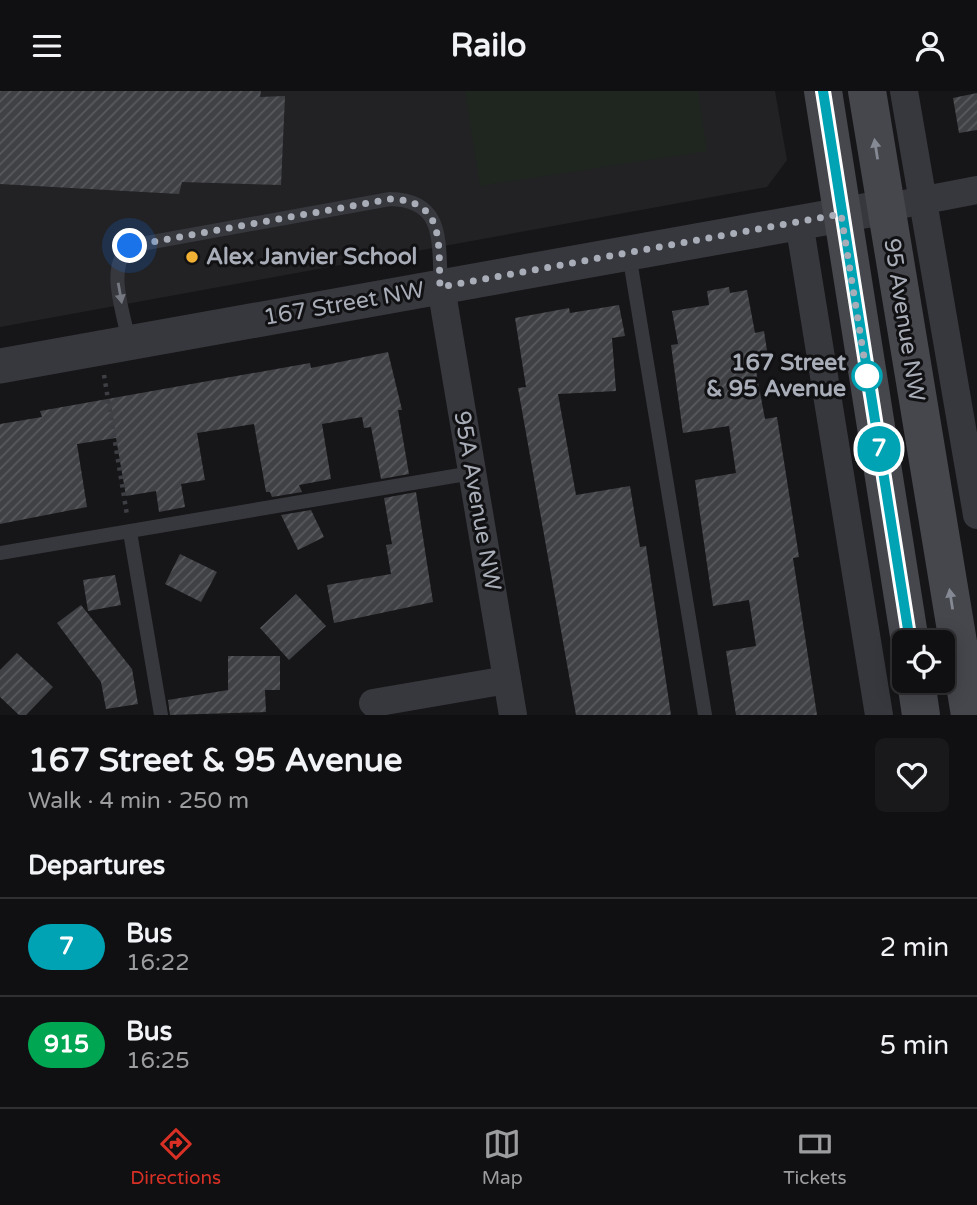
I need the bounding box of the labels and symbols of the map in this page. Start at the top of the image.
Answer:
one-way arrow [870,138,881,160]
your location [112,228,147,263]
street label: 95 Avenue NW [877,236,931,404]
place label: Alex Janvier School [206,243,417,271]
marker: Alex Janvier School [184,249,200,265]
street label: 167 Street NW [261,276,427,332]
one-way arrow [115,282,126,304]
place label: 167 Street & 95 Avenue [706,349,846,403]
marker: 167 Street & 95 Avenue [852,361,882,391]
street label: 95A Avenue NW [447,409,507,593]
line badge: 7 [856,426,902,472]
one-way arrow [945,588,956,610]

